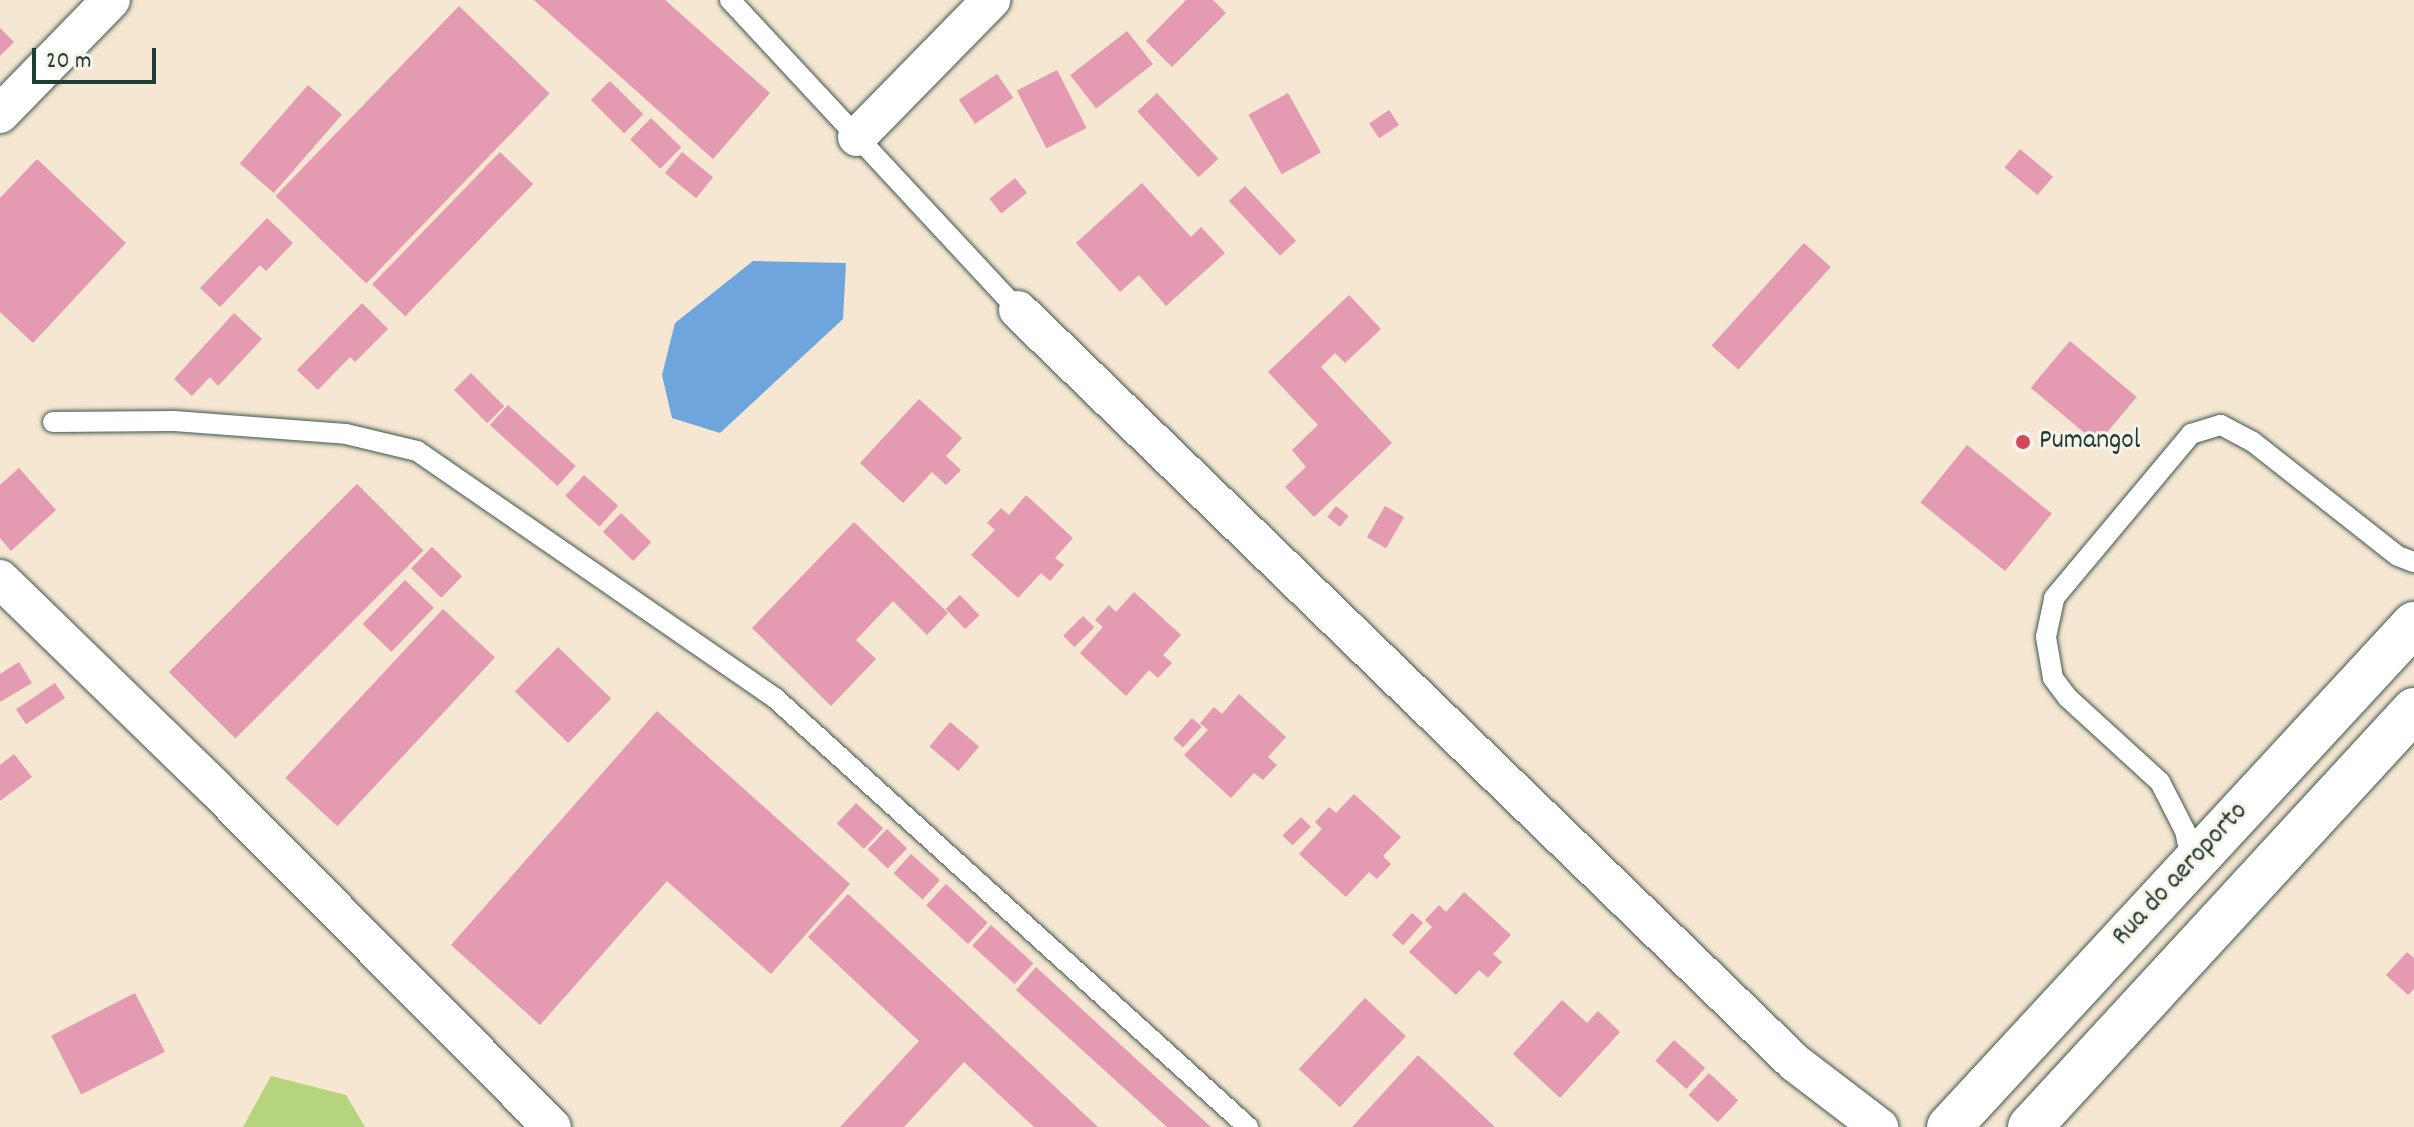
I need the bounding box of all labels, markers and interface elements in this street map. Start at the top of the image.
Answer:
scale bar [36,32,160,82]
text: 20 m [46,45,92,79]
place label: Pumangol [2039,425,2140,459]
marker: Pumangol [2014,433,2032,451]
street label: Rua do aeroporto [2106,796,2256,954]

